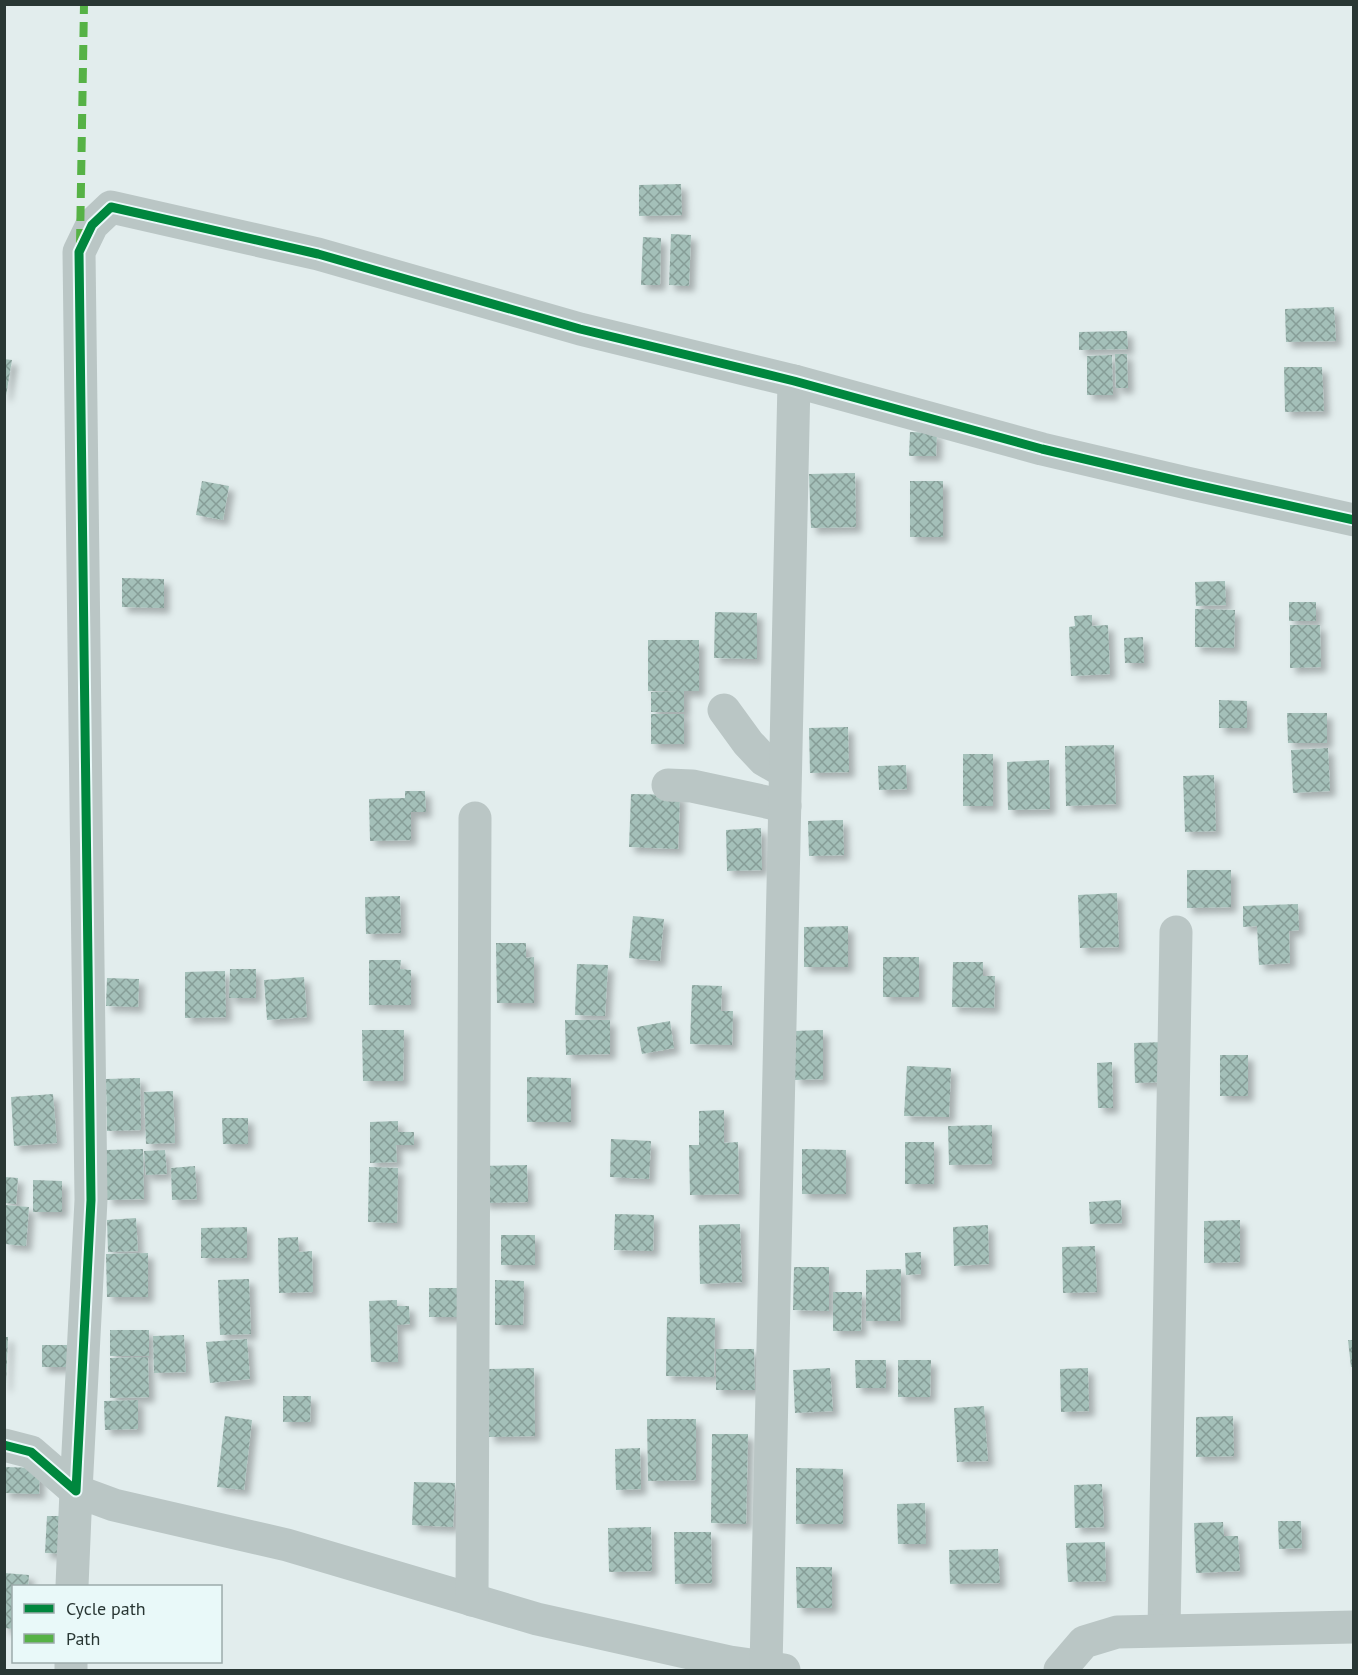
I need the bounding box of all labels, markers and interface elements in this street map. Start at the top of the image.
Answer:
legend [12,1585,222,1663]
text: Cycle path [66,1597,146,1620]
text: Path [66,1627,100,1650]

